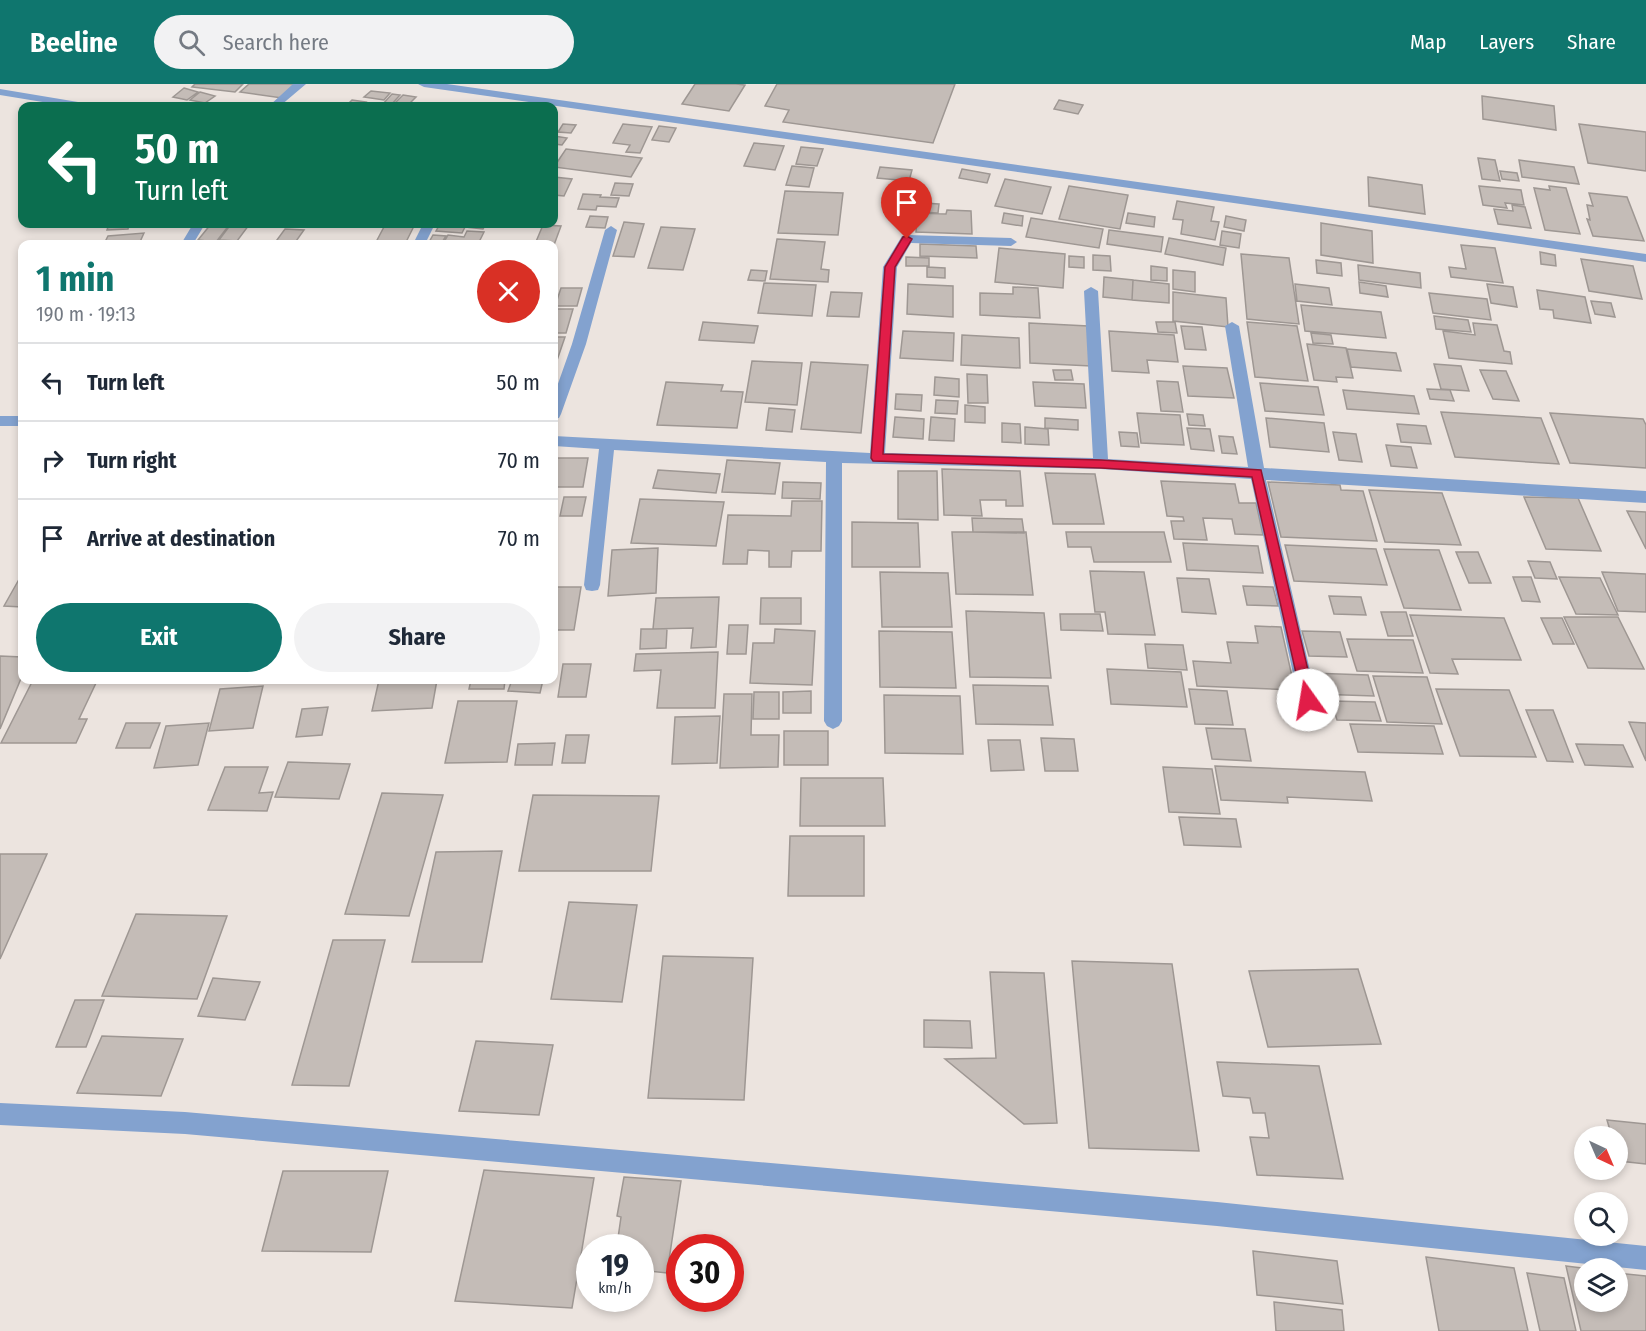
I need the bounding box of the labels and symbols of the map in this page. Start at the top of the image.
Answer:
pin [881,177,932,239]
position arrow [1276,668,1340,732]
north arrow [1574,1126,1628,1180]
speed limit sign: 30 [666,1234,744,1312]

